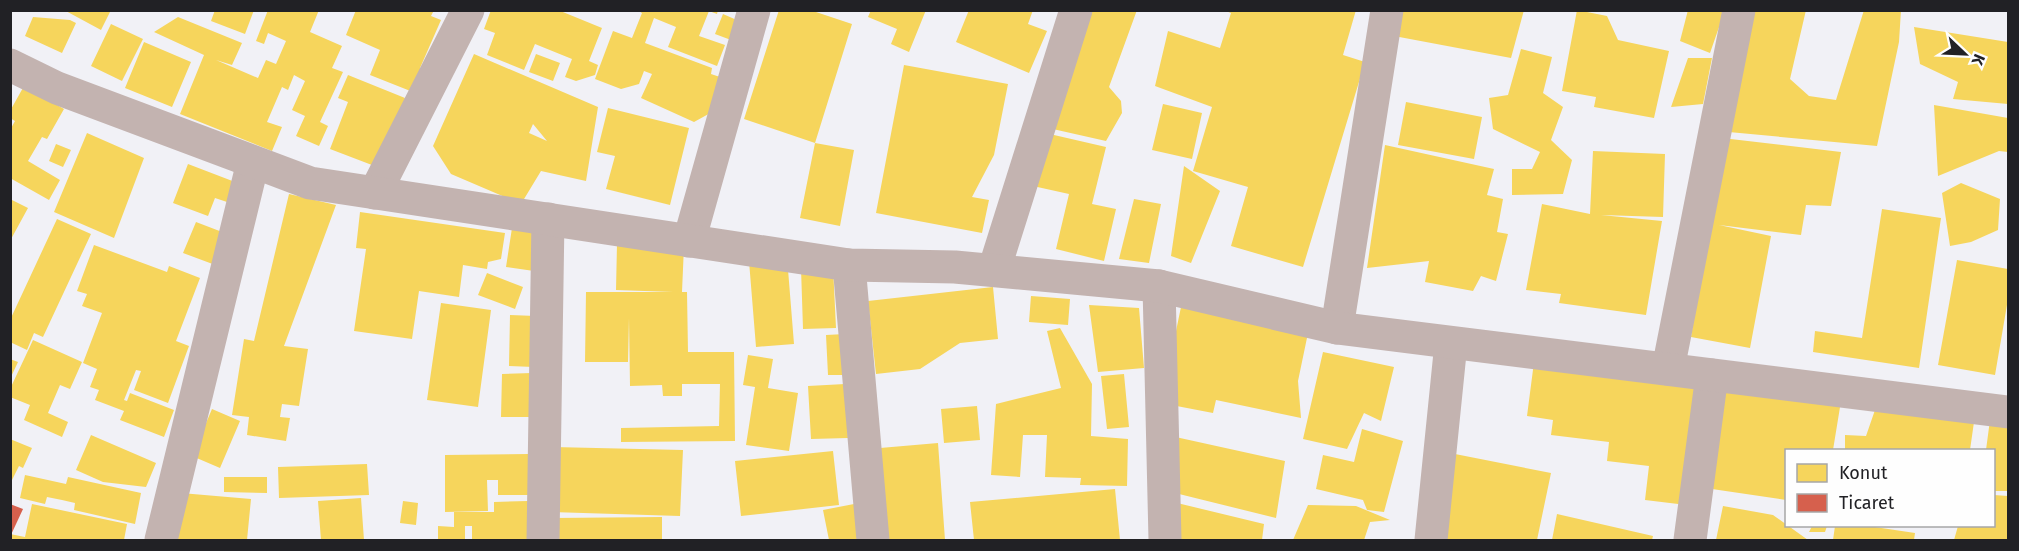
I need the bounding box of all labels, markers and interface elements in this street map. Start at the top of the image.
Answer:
north arrow [1935,24,1995,84]
text: K [1967,51,1989,69]
legend [1785,449,1995,527]
text: Konut [1839,462,1888,484]
text: Ticaret [1839,492,1895,514]

